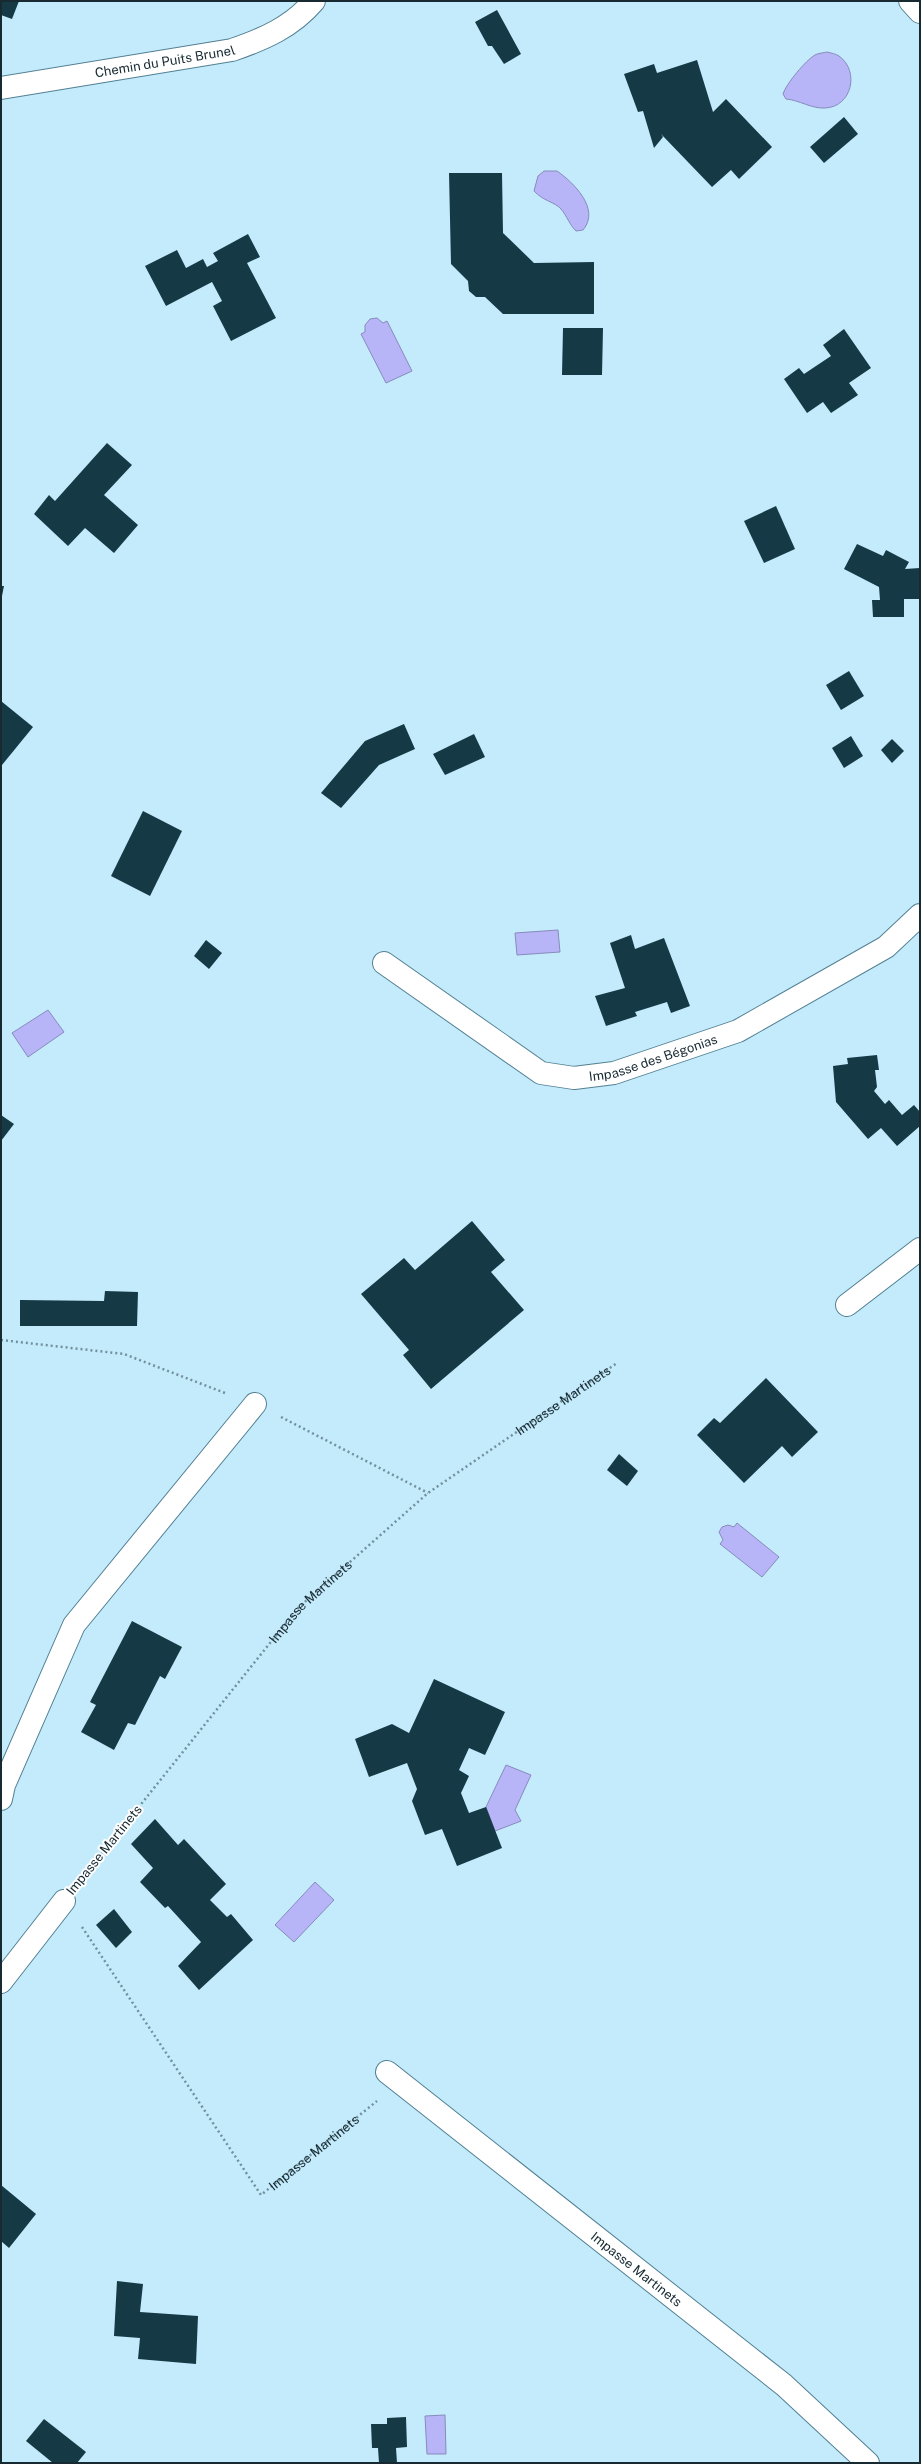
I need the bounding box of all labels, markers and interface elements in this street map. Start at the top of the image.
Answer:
street label: Chemin du Puits Brunel [94,42,237,80]
street label: Impasse des Bégonias [588,1031,719,1084]
street label: Impasse Martinets [513,1362,613,1438]
street label: Impasse Martinets [266,1557,355,1646]
street label: Impasse Martinets [63,1802,145,1898]
street label: Impasse Martinets [266,2111,362,2193]
street label: Impasse Martinets [588,2228,685,2309]

